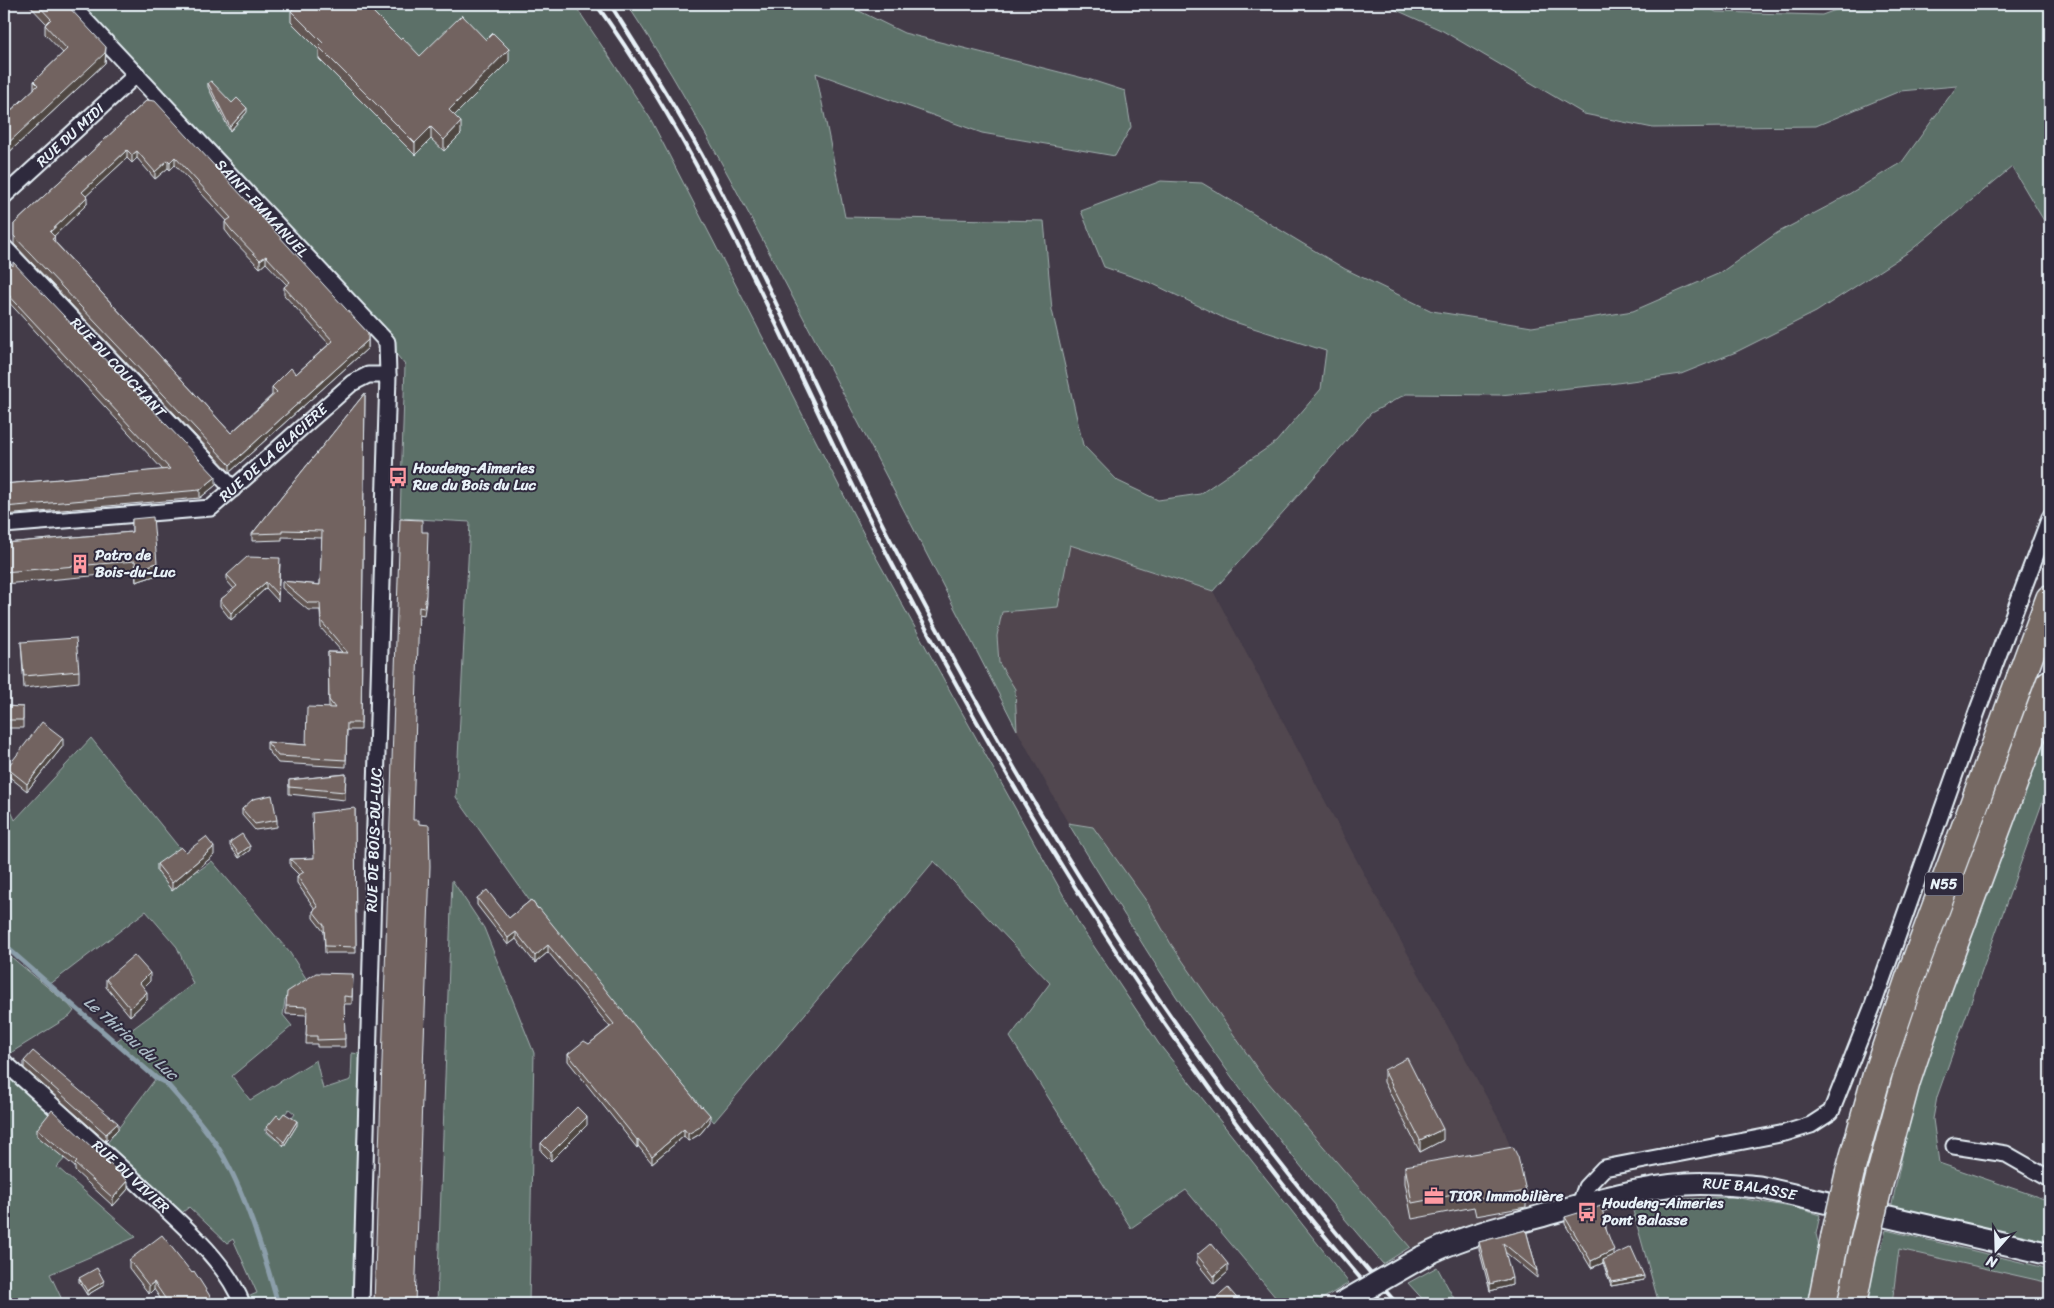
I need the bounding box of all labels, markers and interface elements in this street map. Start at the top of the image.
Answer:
street label: RUE DU MIDI [30,96,111,174]
street label: SAINT-EMMANUEL [208,153,315,264]
street label: RUE DU COUCHANT [64,311,174,425]
street label: RUE DE LA GLACIÈRE [213,396,335,508]
place label: Houdeng-Aimeries Rue du Bois du Luc [412,455,536,498]
bus stop icon: Houdeng-Aimeries Rue du Bois du Luc [387,466,409,488]
place label: Patro de Bois-du-Luc [95,542,176,585]
building icon: Patro de Bois-du-Luc [69,553,91,575]
street label: RUE DE BOIS-DU-LUC [358,767,390,913]
road number: N55 [1925,872,1963,896]
water label: Le Thiriau du Luc [77,988,187,1089]
street label: RUE DU VIVIER [86,1133,176,1220]
street label: RUE BALASSE [1703,1170,1801,1209]
place label: TIOR Immobilière [1449,1183,1564,1209]
office icon: TIOR Immobilière [1423,1185,1445,1207]
place label: Houdeng-Aimeries Pont Balasse [1601,1190,1724,1233]
bus stop icon: Houdeng-Aimeries Pont Balasse [1576,1201,1598,1223]
north arrow [1972,1226,2022,1276]
text: N [1983,1248,2001,1275]

